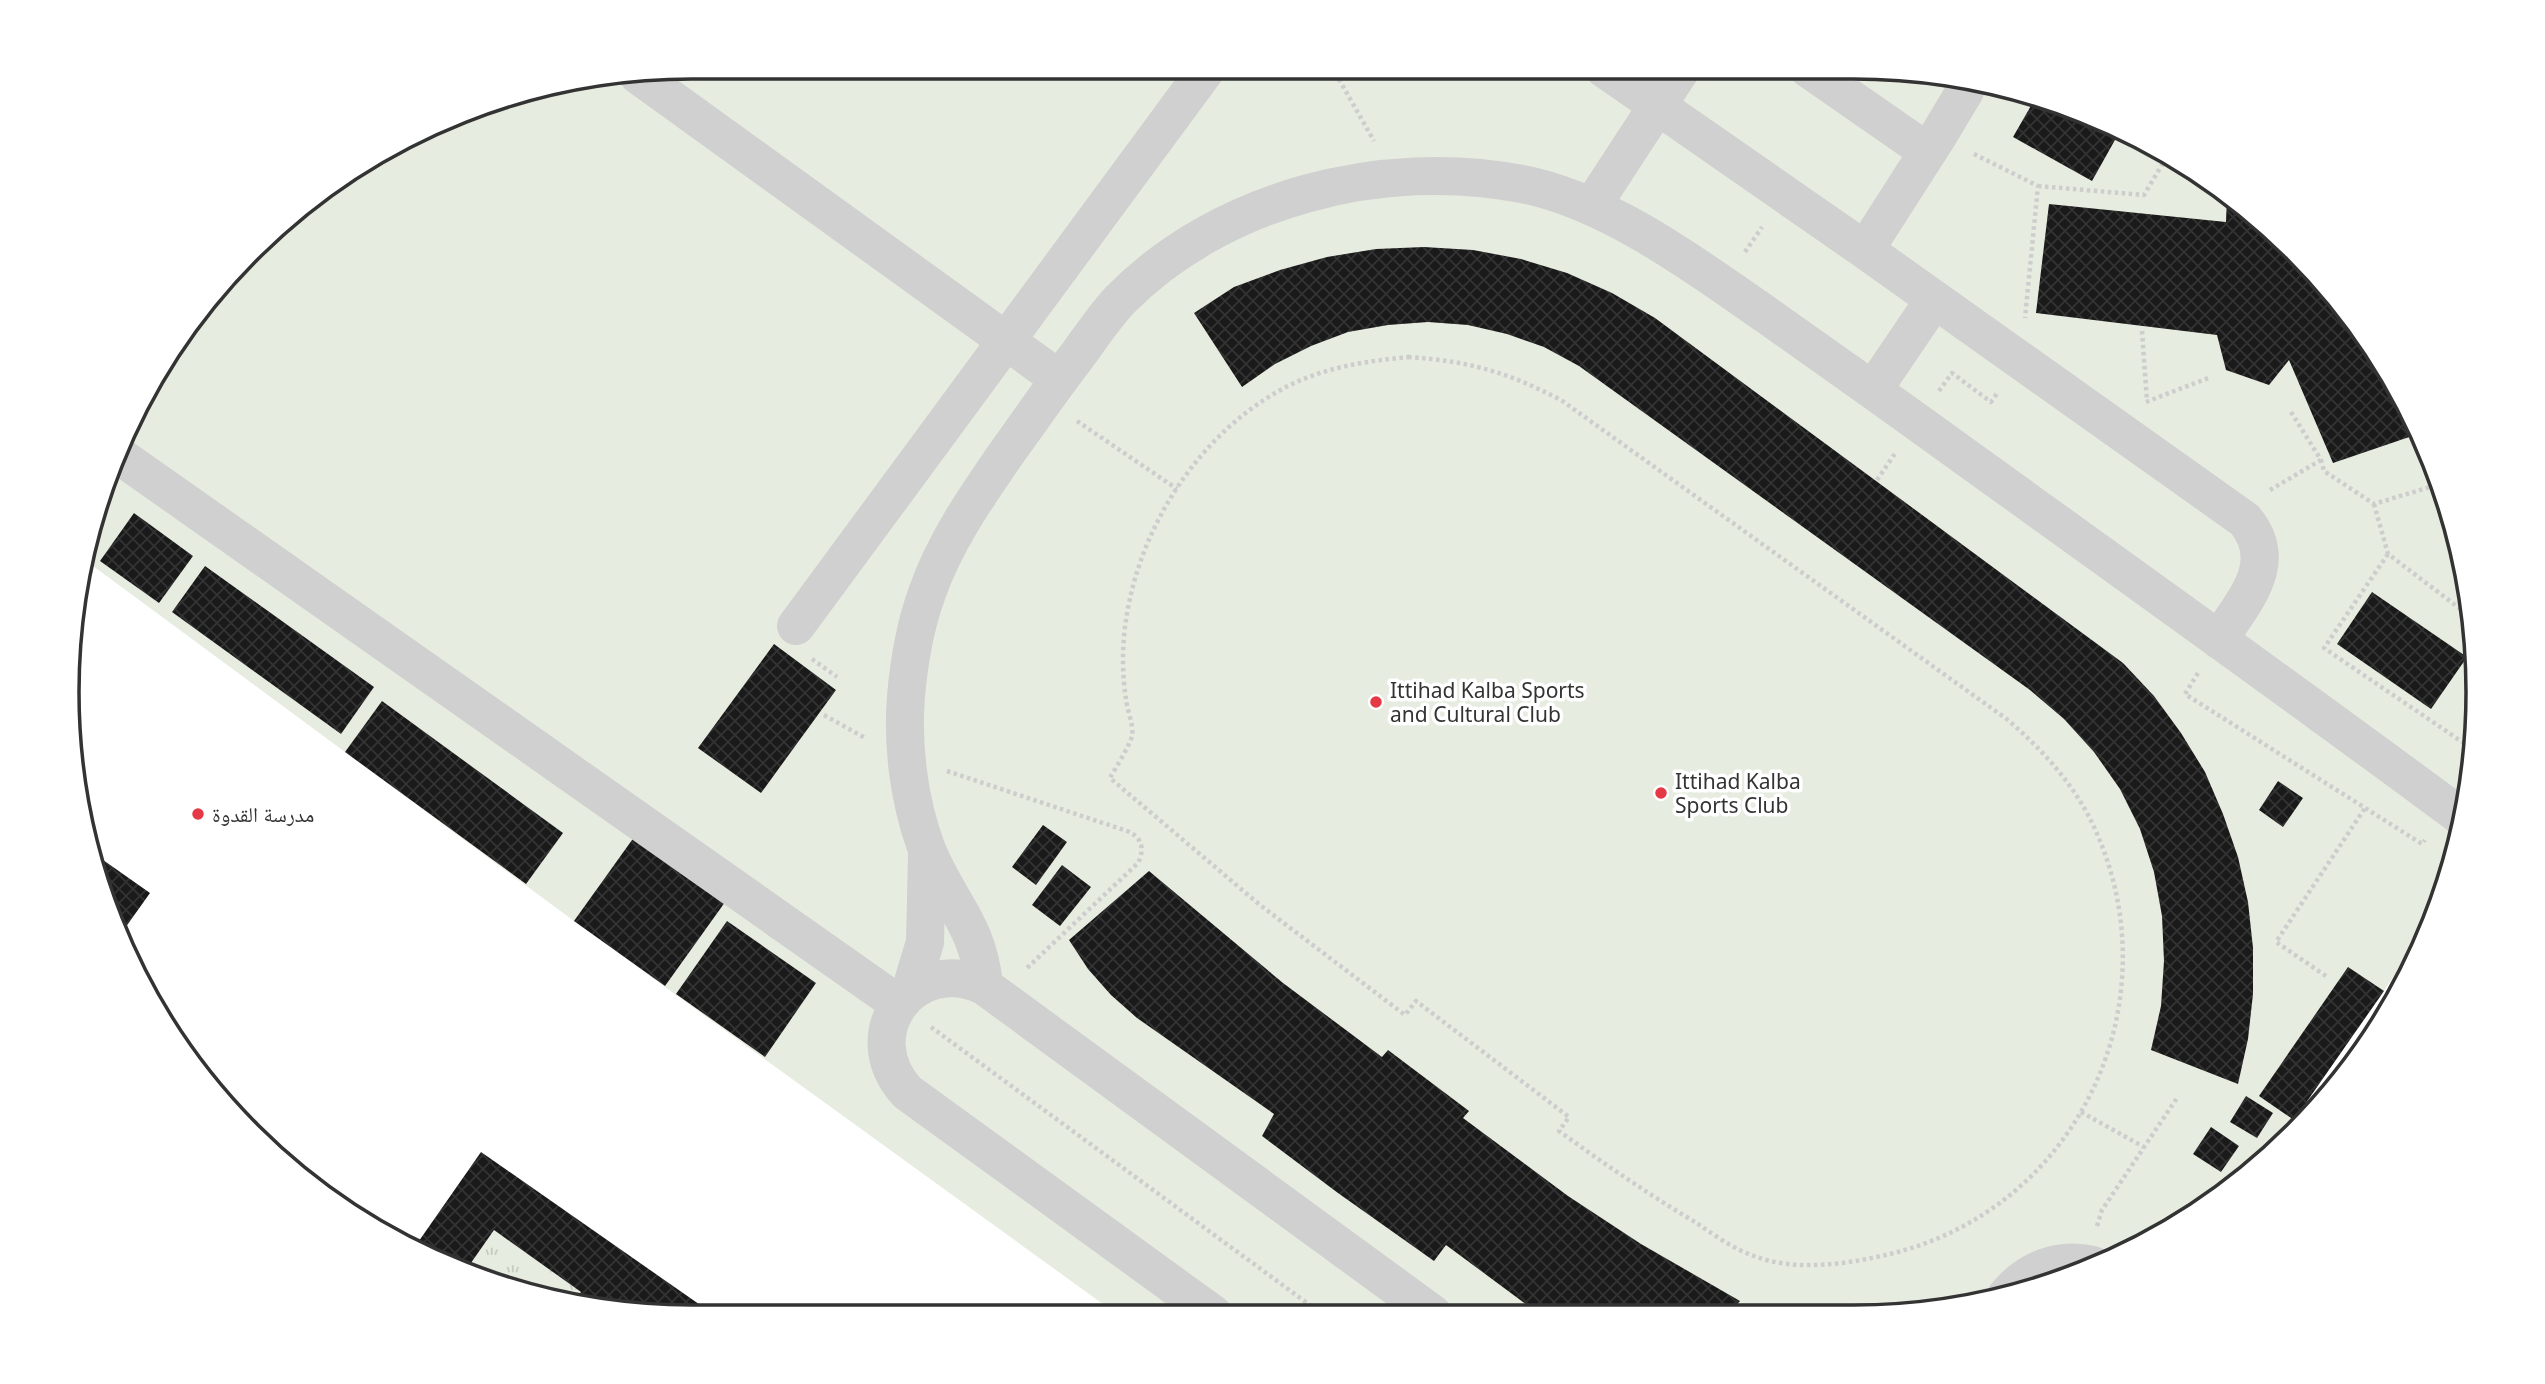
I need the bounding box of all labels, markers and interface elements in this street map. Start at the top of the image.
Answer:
place label: Ittihad Kalba Sports and Cultural Club [1390,676,1585,728]
marker: Ittihad Kalba Sports and Cultural Club [1368,694,1384,710]
place label: Ittihad Kalba Sports Club [1675,767,1801,819]
marker: Ittihad Kalba Sports Club [1653,785,1669,801]
place label: مدرسة القدوة [212,800,314,828]
marker: مدرسة القدوة [190,806,206,822]

